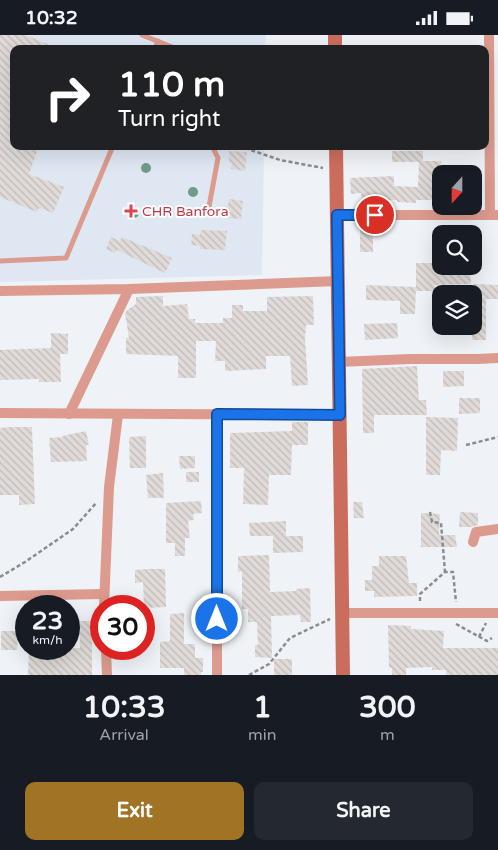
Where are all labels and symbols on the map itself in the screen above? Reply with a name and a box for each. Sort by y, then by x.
north arrow [432,165,482,215]
pin [354,194,396,236]
place label: CHR Banfora [142,203,229,220]
marker: CHR Banfora [124,204,138,218]
position arrow [190,592,242,644]
speed limit sign: 30 [90,595,155,660]

